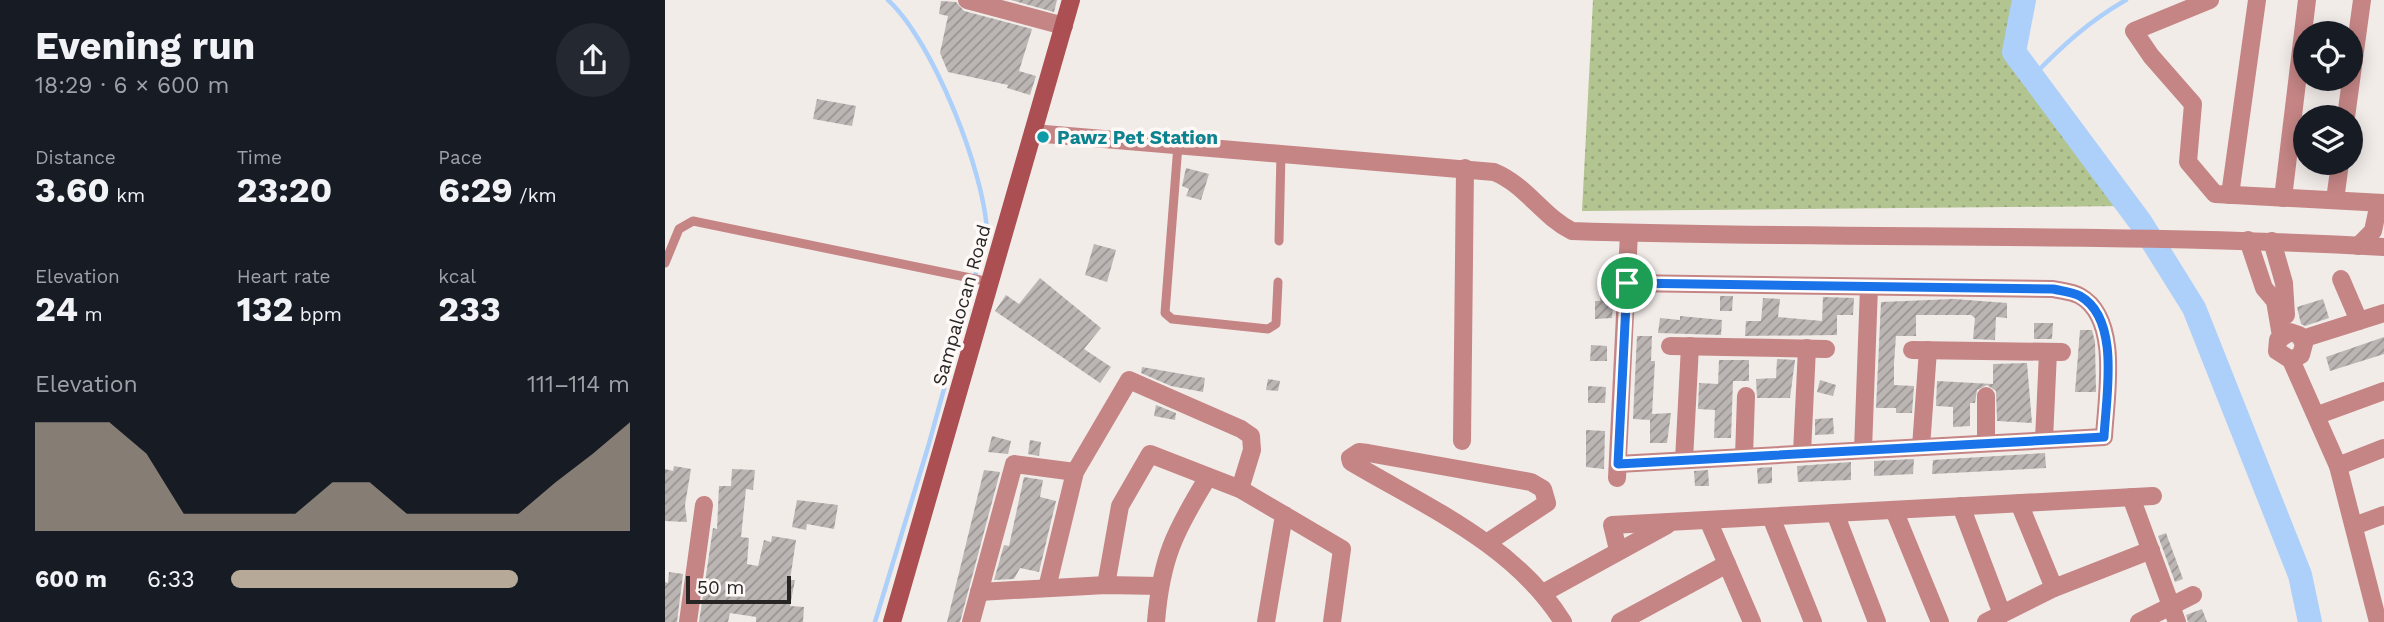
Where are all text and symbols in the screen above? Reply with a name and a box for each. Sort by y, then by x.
map controls [2293,21,2363,175]
button: locate [2293,21,2363,91]
button: share [556,23,630,97]
text: Evening run [35,24,255,68]
text: 18:29 · 6 × 600 m [35,72,229,99]
button: layers [2293,105,2363,175]
place label: Pawz Pet Station [1057,126,1218,149]
marker: Pawz Pet Station [1035,129,1051,145]
text: Distance [35,146,116,169]
text: Time [237,146,282,169]
text: Pace [438,146,482,169]
text: 3.60 [35,169,110,211]
text: 23:20 [237,169,332,211]
text: 6:29 [438,169,513,211]
text: km [110,184,145,207]
text: /km [513,184,557,207]
street label: Sampalocan Road [927,222,996,388]
pin [1597,253,1657,313]
icon: arrive [1608,264,1646,302]
text: Elevation [35,265,120,288]
text: Heart rate [237,265,331,288]
text: kcal [438,265,476,288]
text: 24 [35,288,78,330]
text: 132 [237,288,293,330]
text: 233 [438,288,501,330]
text: m [78,303,103,326]
text: bpm [293,303,342,326]
text: Elevation [35,371,138,398]
text: 111–114 m [527,371,630,398]
text: 600 m [35,566,107,593]
text: 6:33 [147,566,195,593]
scale bar [686,573,791,605]
text: 50 m [697,576,744,599]

